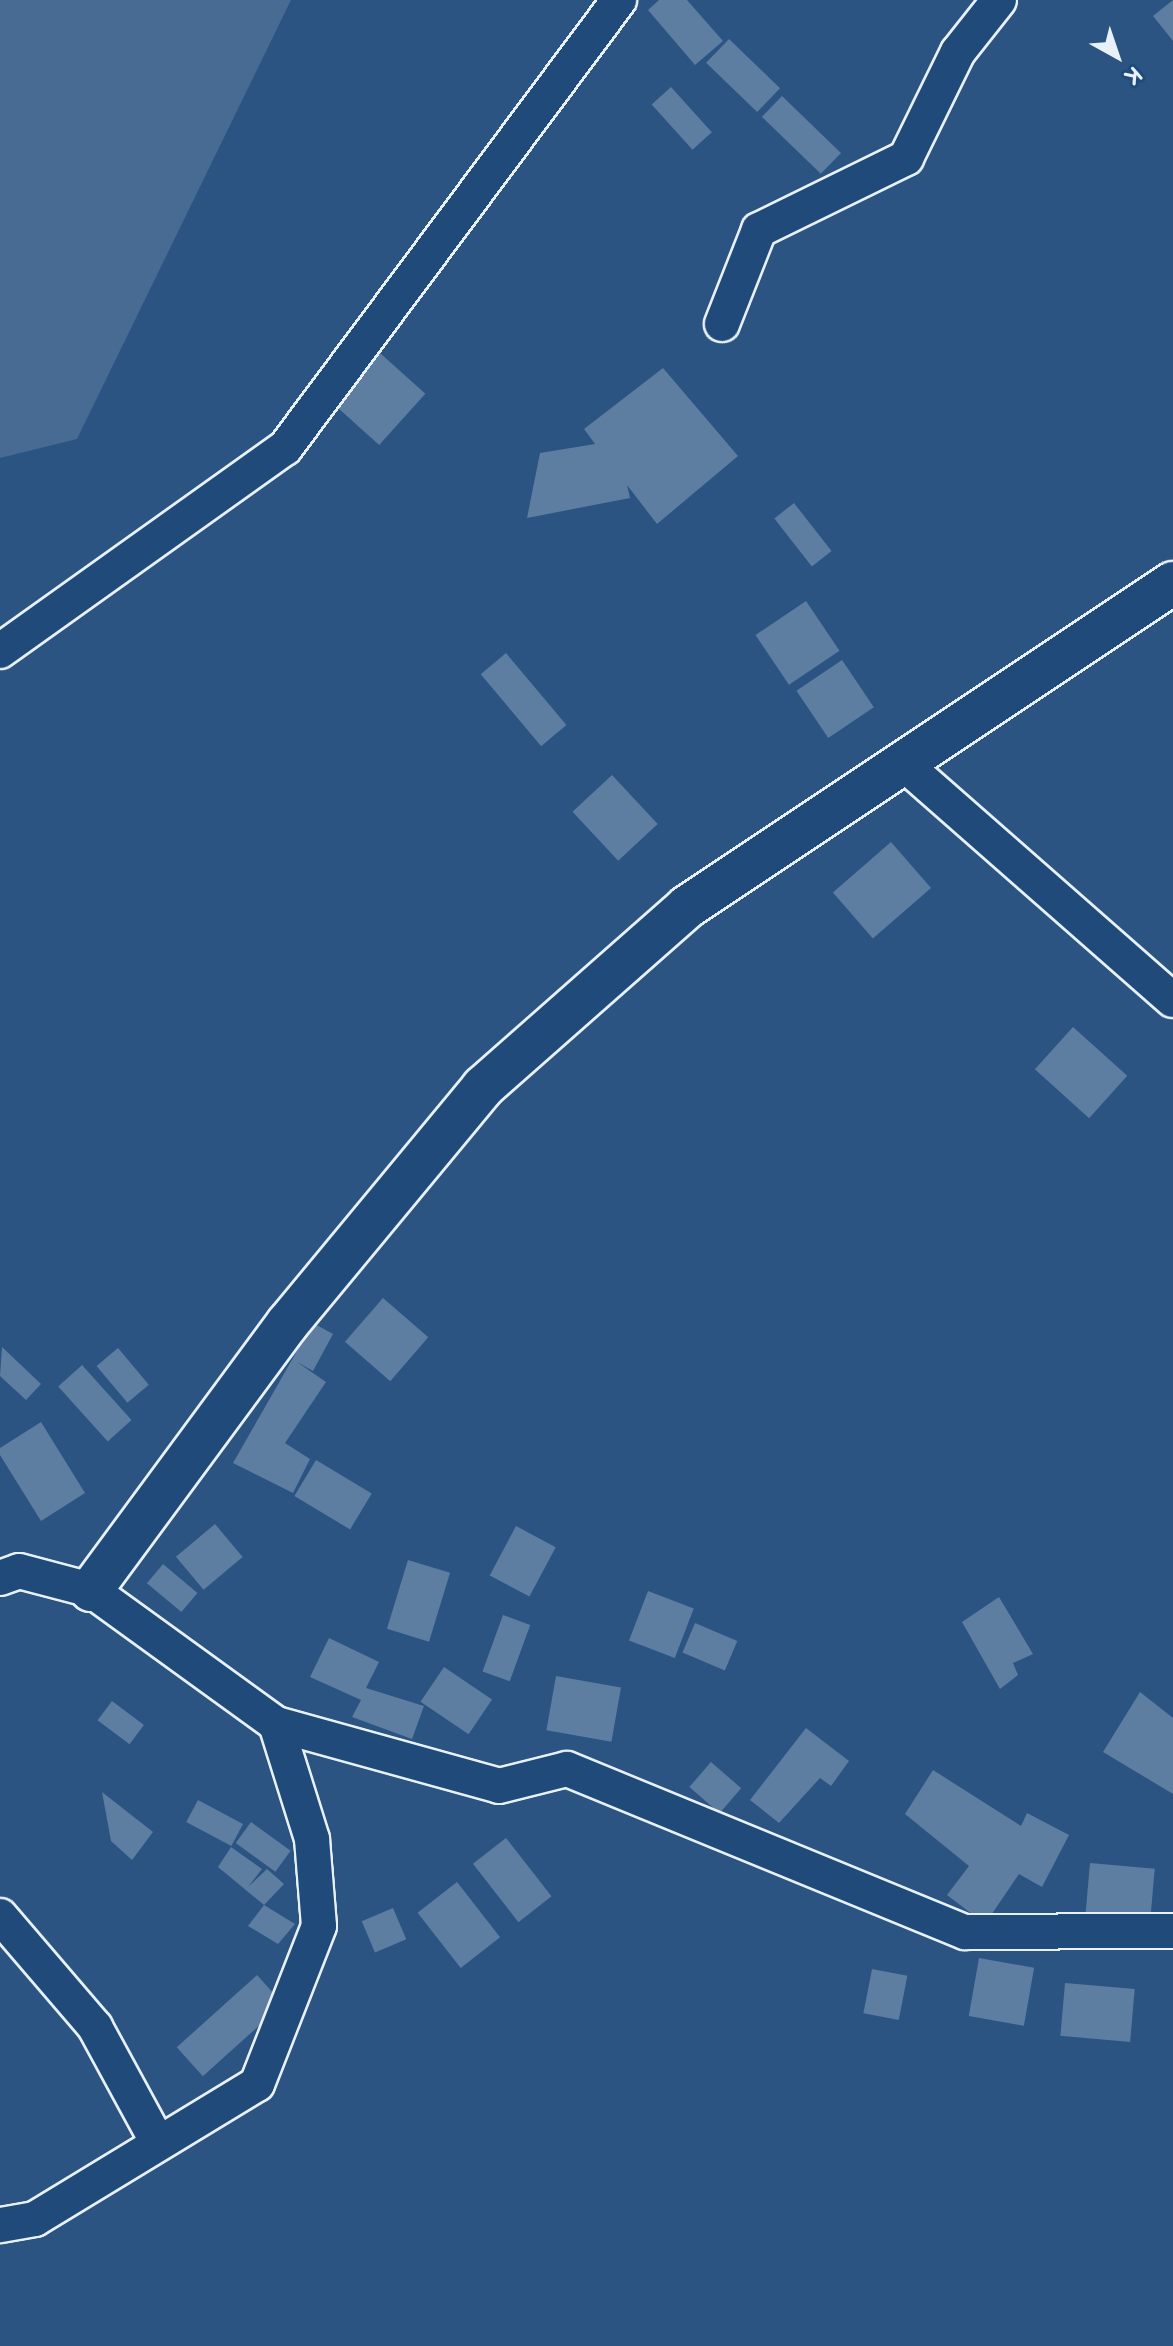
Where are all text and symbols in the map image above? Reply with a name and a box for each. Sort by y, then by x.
north arrow [1077,16,1157,96]
text: K [1118,60,1147,90]

